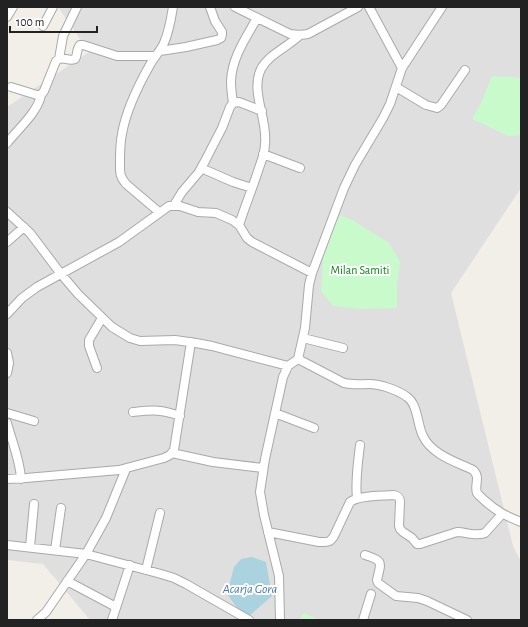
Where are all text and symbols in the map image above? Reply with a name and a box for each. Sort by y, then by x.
scale bar [10,8,97,34]
text: 100 m [16,16,44,28]
park label: Milan Samiti [330,264,390,276]
water label: Acarja Gora [222,583,277,596]

